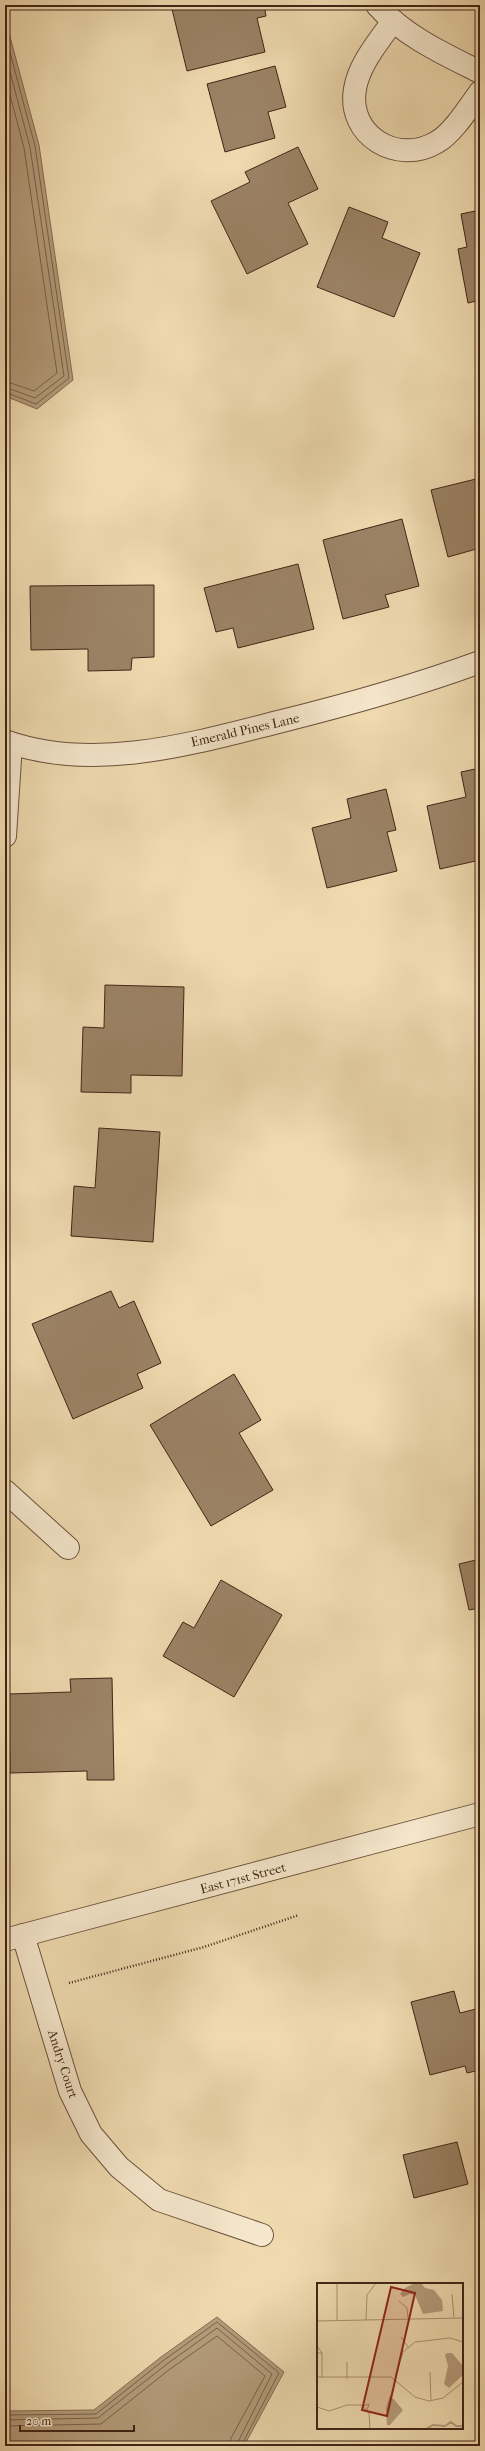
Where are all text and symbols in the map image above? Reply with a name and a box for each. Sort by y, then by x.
street label: Emerald Pines Lane [189,710,301,750]
street label: East 171st Street [198,1859,288,1897]
street label: Andry Court [45,2027,81,2100]
inset map [317,2283,463,2429]
scale bar [20,2407,134,2433]
text: 20 m [26,2414,51,2428]

